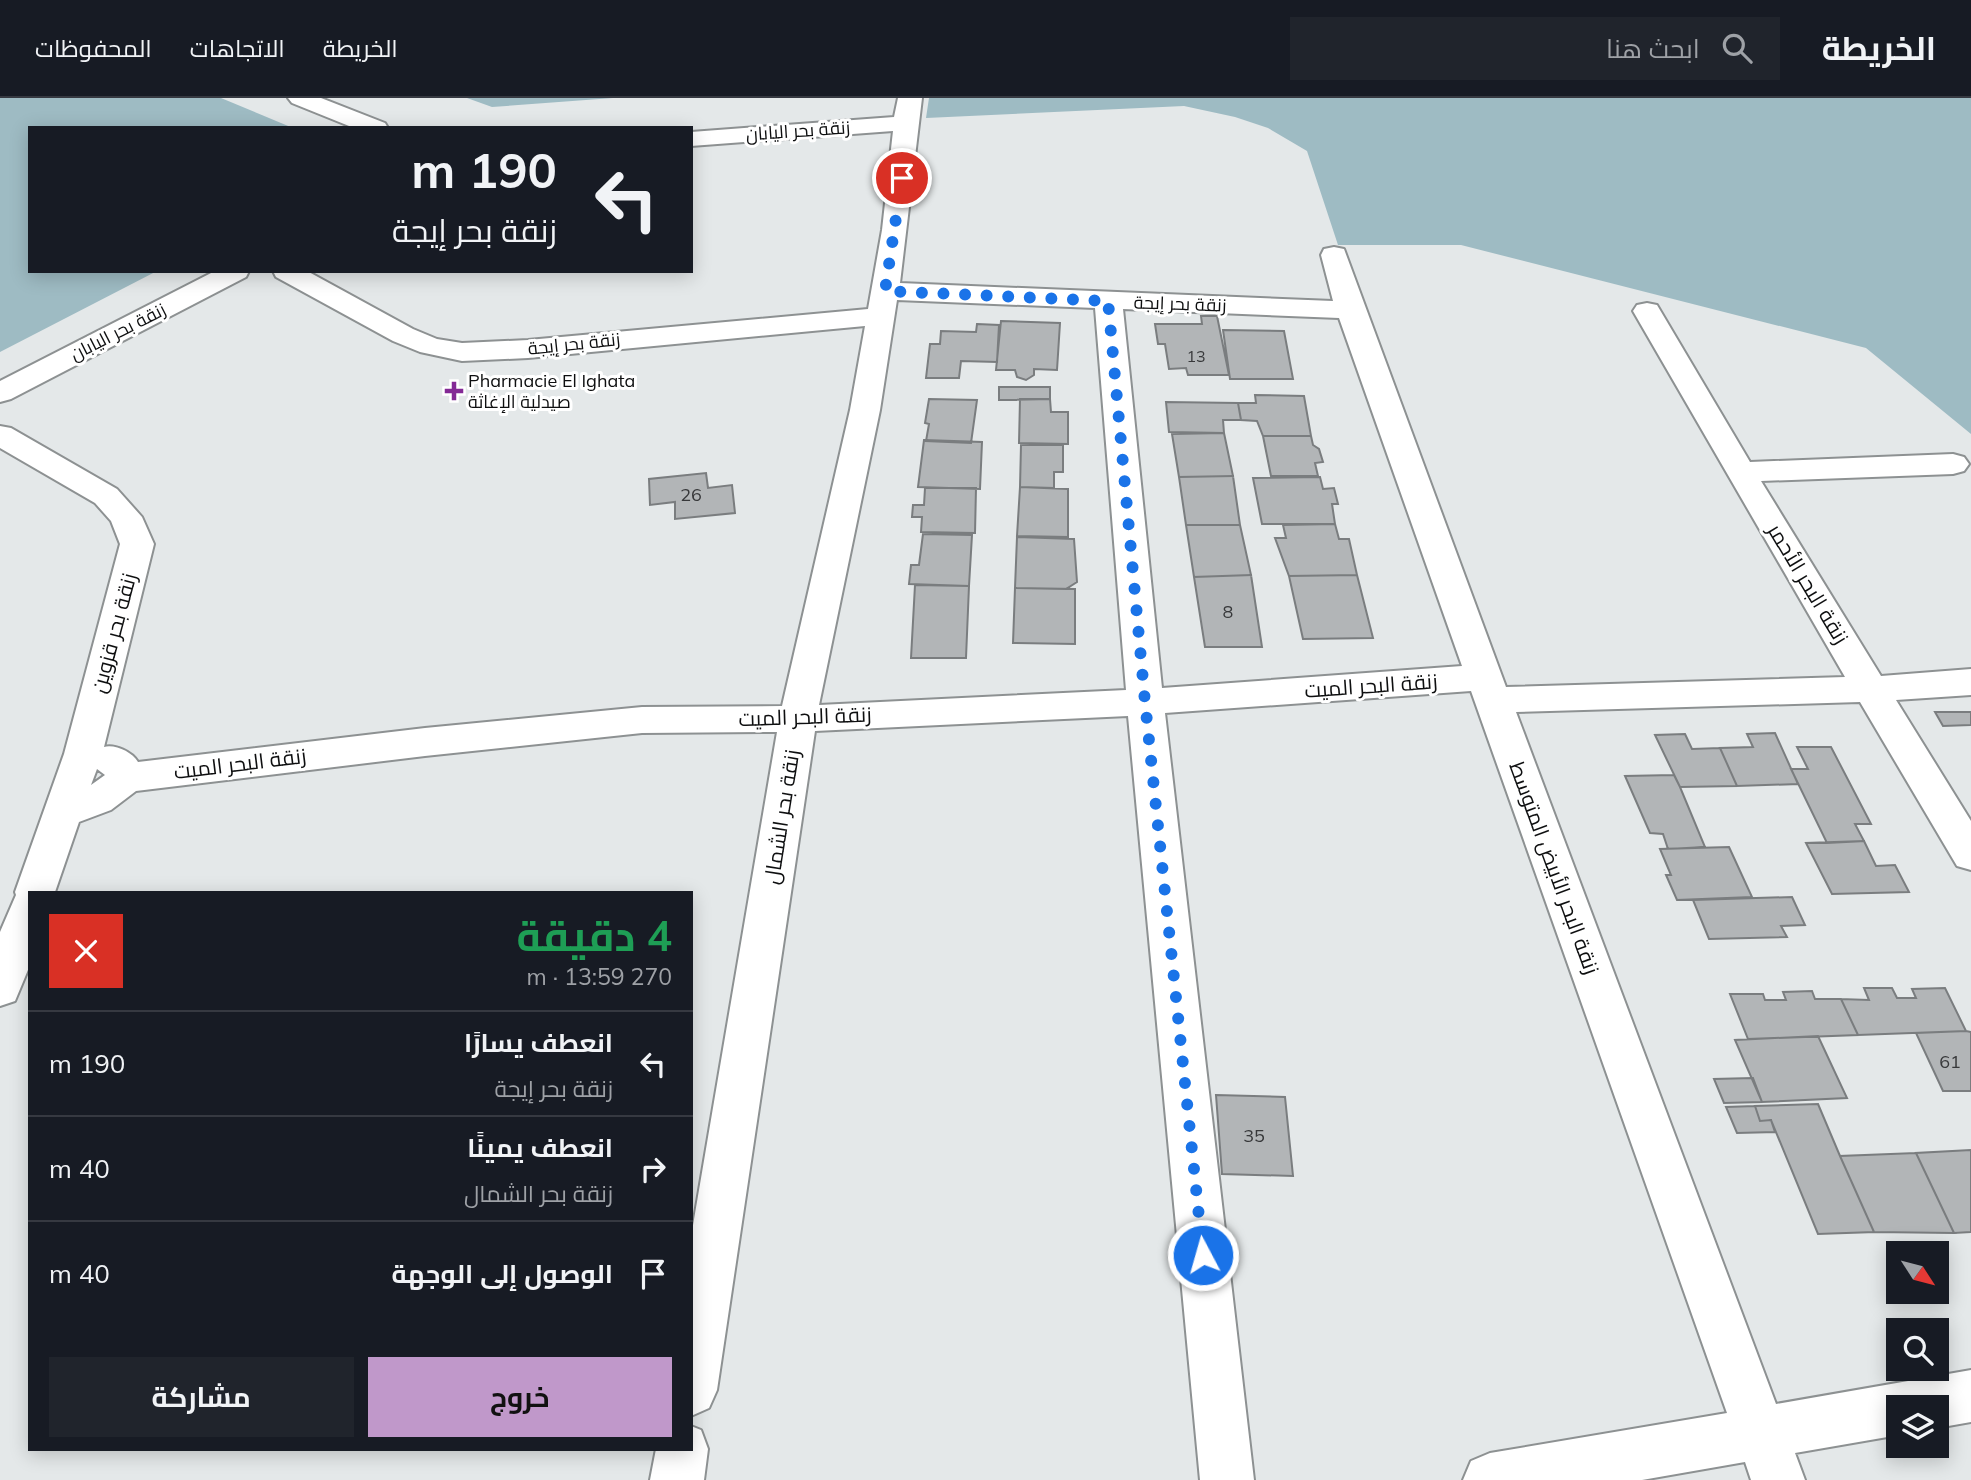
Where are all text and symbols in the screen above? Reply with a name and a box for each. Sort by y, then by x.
search box [1290,17,1780,80]
text: الخريطة [1822,27,1936,68]
icon: search [1718,29,1756,67]
text: ابحث هنا [1606,32,1700,65]
text: المحفوظات [35,33,152,63]
text: الاتجاهات [190,33,285,63]
text: الخريطة [323,33,398,63]
street label: زنقة بحر اليابان [745,115,851,146]
text: 190 m [411,139,557,200]
pin [872,148,932,208]
icon: left [581,154,672,245]
icon: arrive [883,159,921,197]
text: زنقة بحر إيجة [392,210,557,250]
street label: زنقة بحر إيجة [1133,290,1227,317]
street label: زنقة بحر اليابان [66,298,170,366]
street label: زنقة بحر إيجة [527,327,621,360]
house number: 13 [1186,346,1206,366]
place label: Pharmacie El Ighata صيدلية الإغاثة [468,369,635,413]
marker: Pharmacie El Ighata صيدلية الإغاثة [446,383,462,399]
house number: 26 [680,483,702,506]
street label: زنقة البحر الأحمر [1762,518,1855,648]
street label: زنقة بحر قزوين [85,570,142,696]
house number: 8 [1223,600,1233,623]
street label: زنقة البحر الميت [1304,667,1438,703]
street label: زنقة البحر الميت [738,701,872,731]
street label: زنقة البحر الميت [172,742,308,784]
street label: زنقة بحر الشمال [758,748,805,886]
street label: زنقة البحر الأبيض المتوسط [1503,758,1606,978]
text: 4 دقيقة [517,909,672,962]
button: close [49,914,123,988]
text: 270 m · 13:59 [527,962,672,991]
text: انعطف يسارًا [464,1026,613,1059]
icon: left [634,1045,672,1083]
text: 190 m [49,1047,125,1080]
house number: 61 [1939,1050,1961,1073]
text: زنقة بحر إيجة [494,1074,613,1103]
house number: 35 [1243,1124,1265,1147]
text: انعطف يمينًا [467,1131,613,1164]
icon: right [634,1150,672,1188]
text: 40 m [49,1152,110,1185]
text: زنقة بحر الشمال [464,1179,613,1208]
position arrow [1166,1218,1240,1292]
north arrow [1886,1241,1950,1304]
map controls [1886,1241,1949,1458]
icon: arrive [634,1255,672,1293]
text: 40 m [49,1257,110,1290]
text: الوصول إلى الوجهة [392,1257,613,1290]
button: search [1886,1318,1949,1381]
button: مشاركة [49,1357,354,1437]
button: خروج [368,1357,672,1437]
button: layers [1886,1395,1949,1458]

